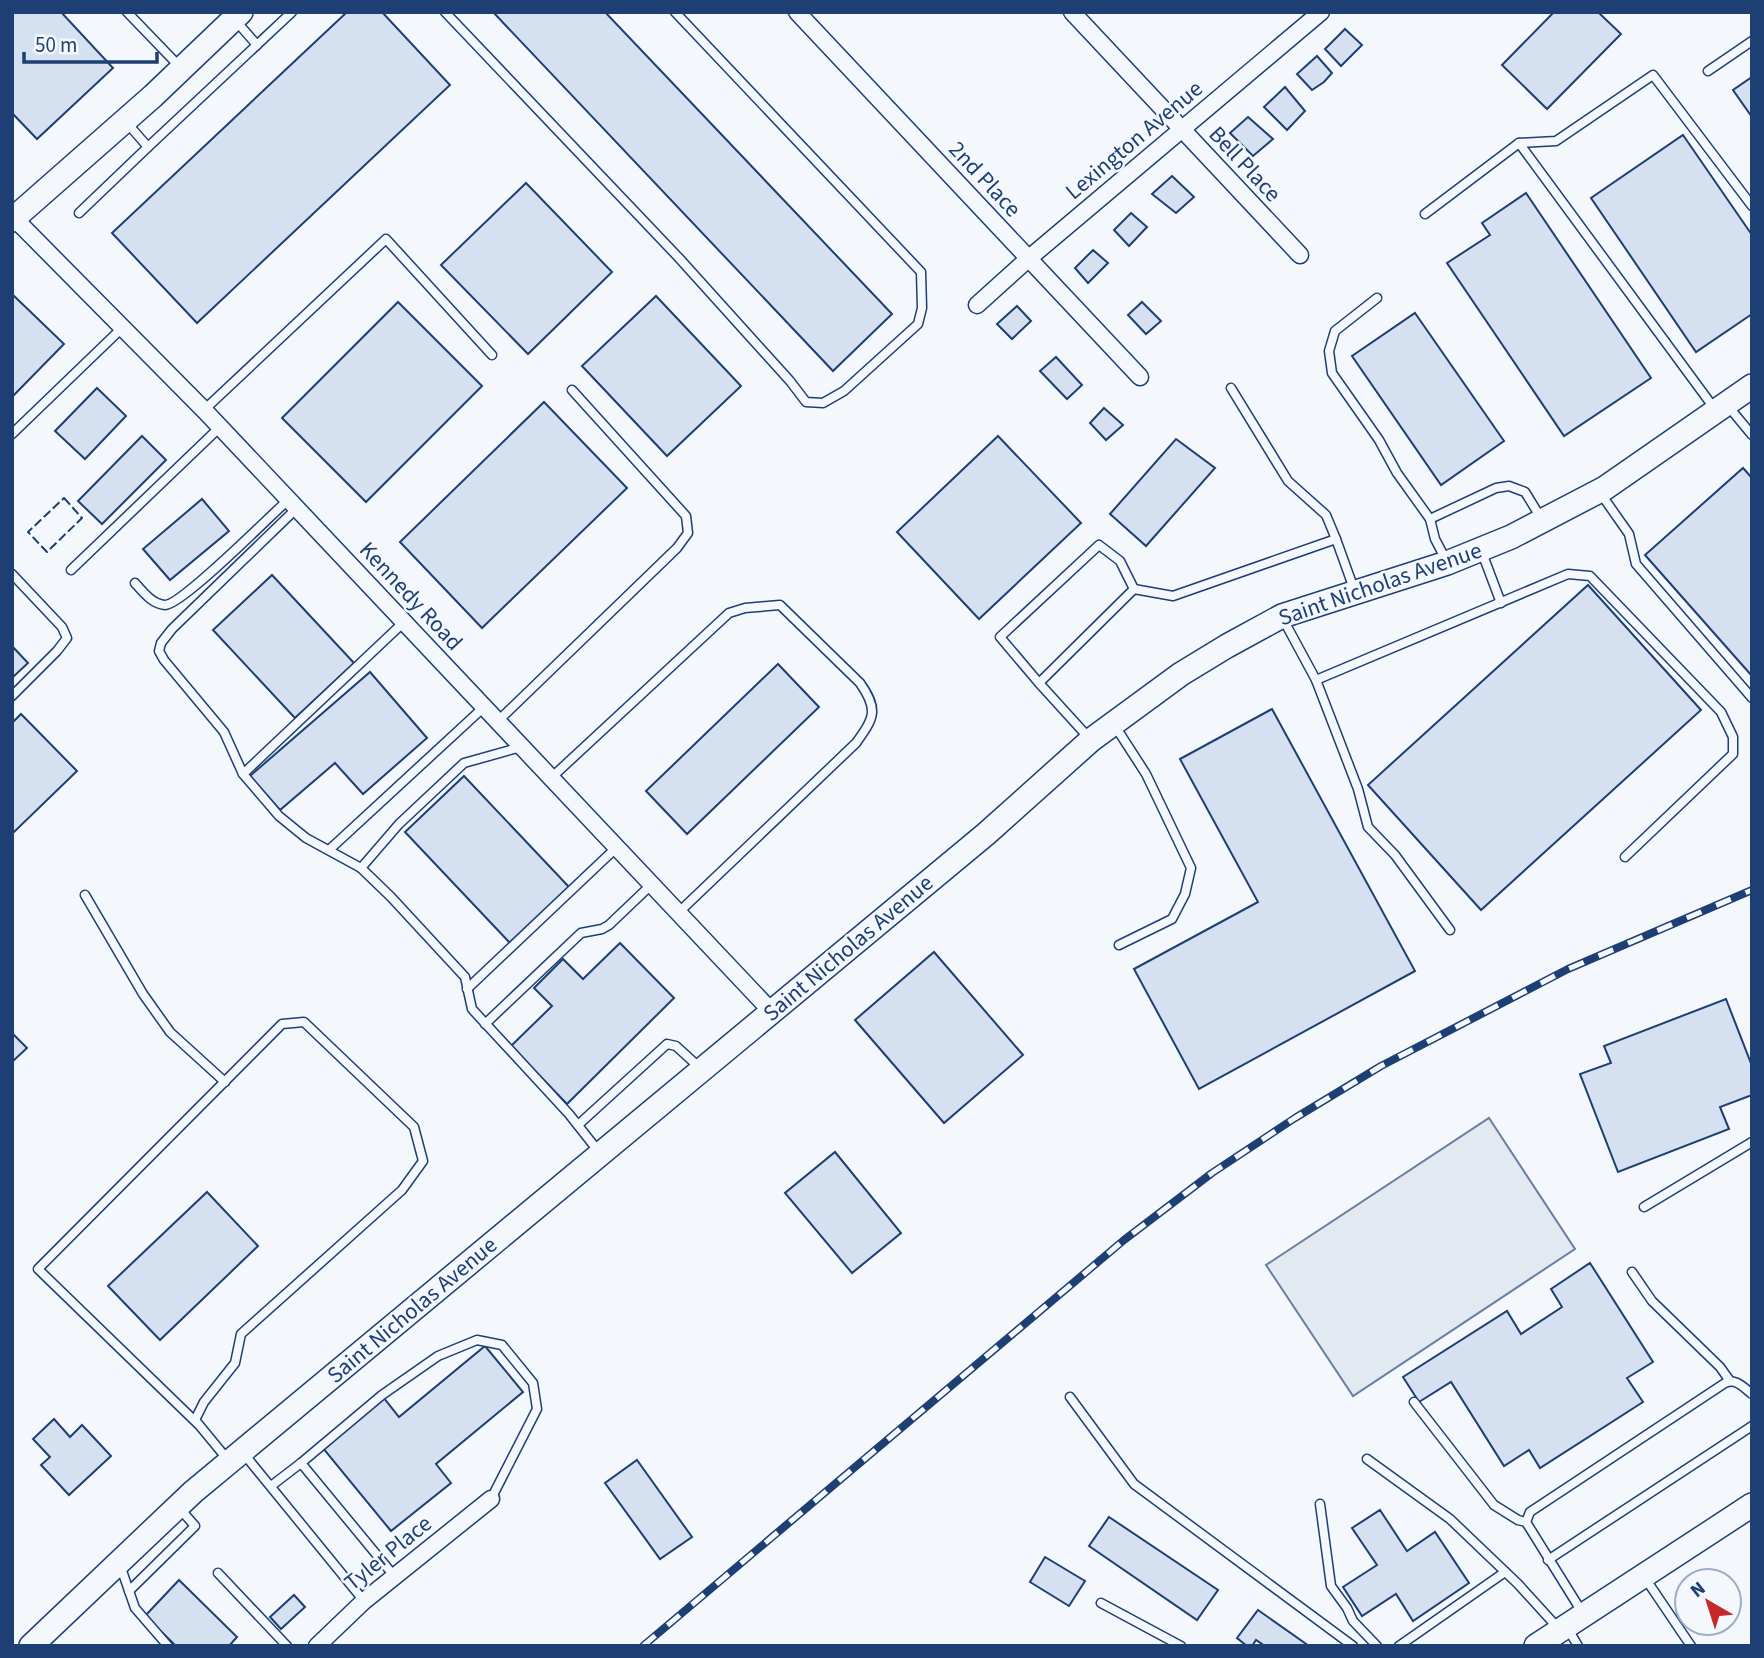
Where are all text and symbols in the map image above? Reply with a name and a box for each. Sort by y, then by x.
scale bar [24,21,158,65]
text: 50 m [35,30,77,60]
street label: Lexington Avenue [1058,73,1210,207]
street label: Bell Place [1201,119,1289,209]
street label: 2nd Place [941,134,1029,224]
street label: Kennedy Road [352,534,470,658]
street label: Saint Nicholas Avenue [1274,534,1486,634]
street label: Saint Nicholas Avenue [756,867,940,1029]
street label: Saint Nicholas Avenue [320,1229,504,1391]
street label: Tyler Place [337,1507,439,1599]
north arrow [1673,1567,1743,1637]
text: N [1685,1575,1712,1604]

